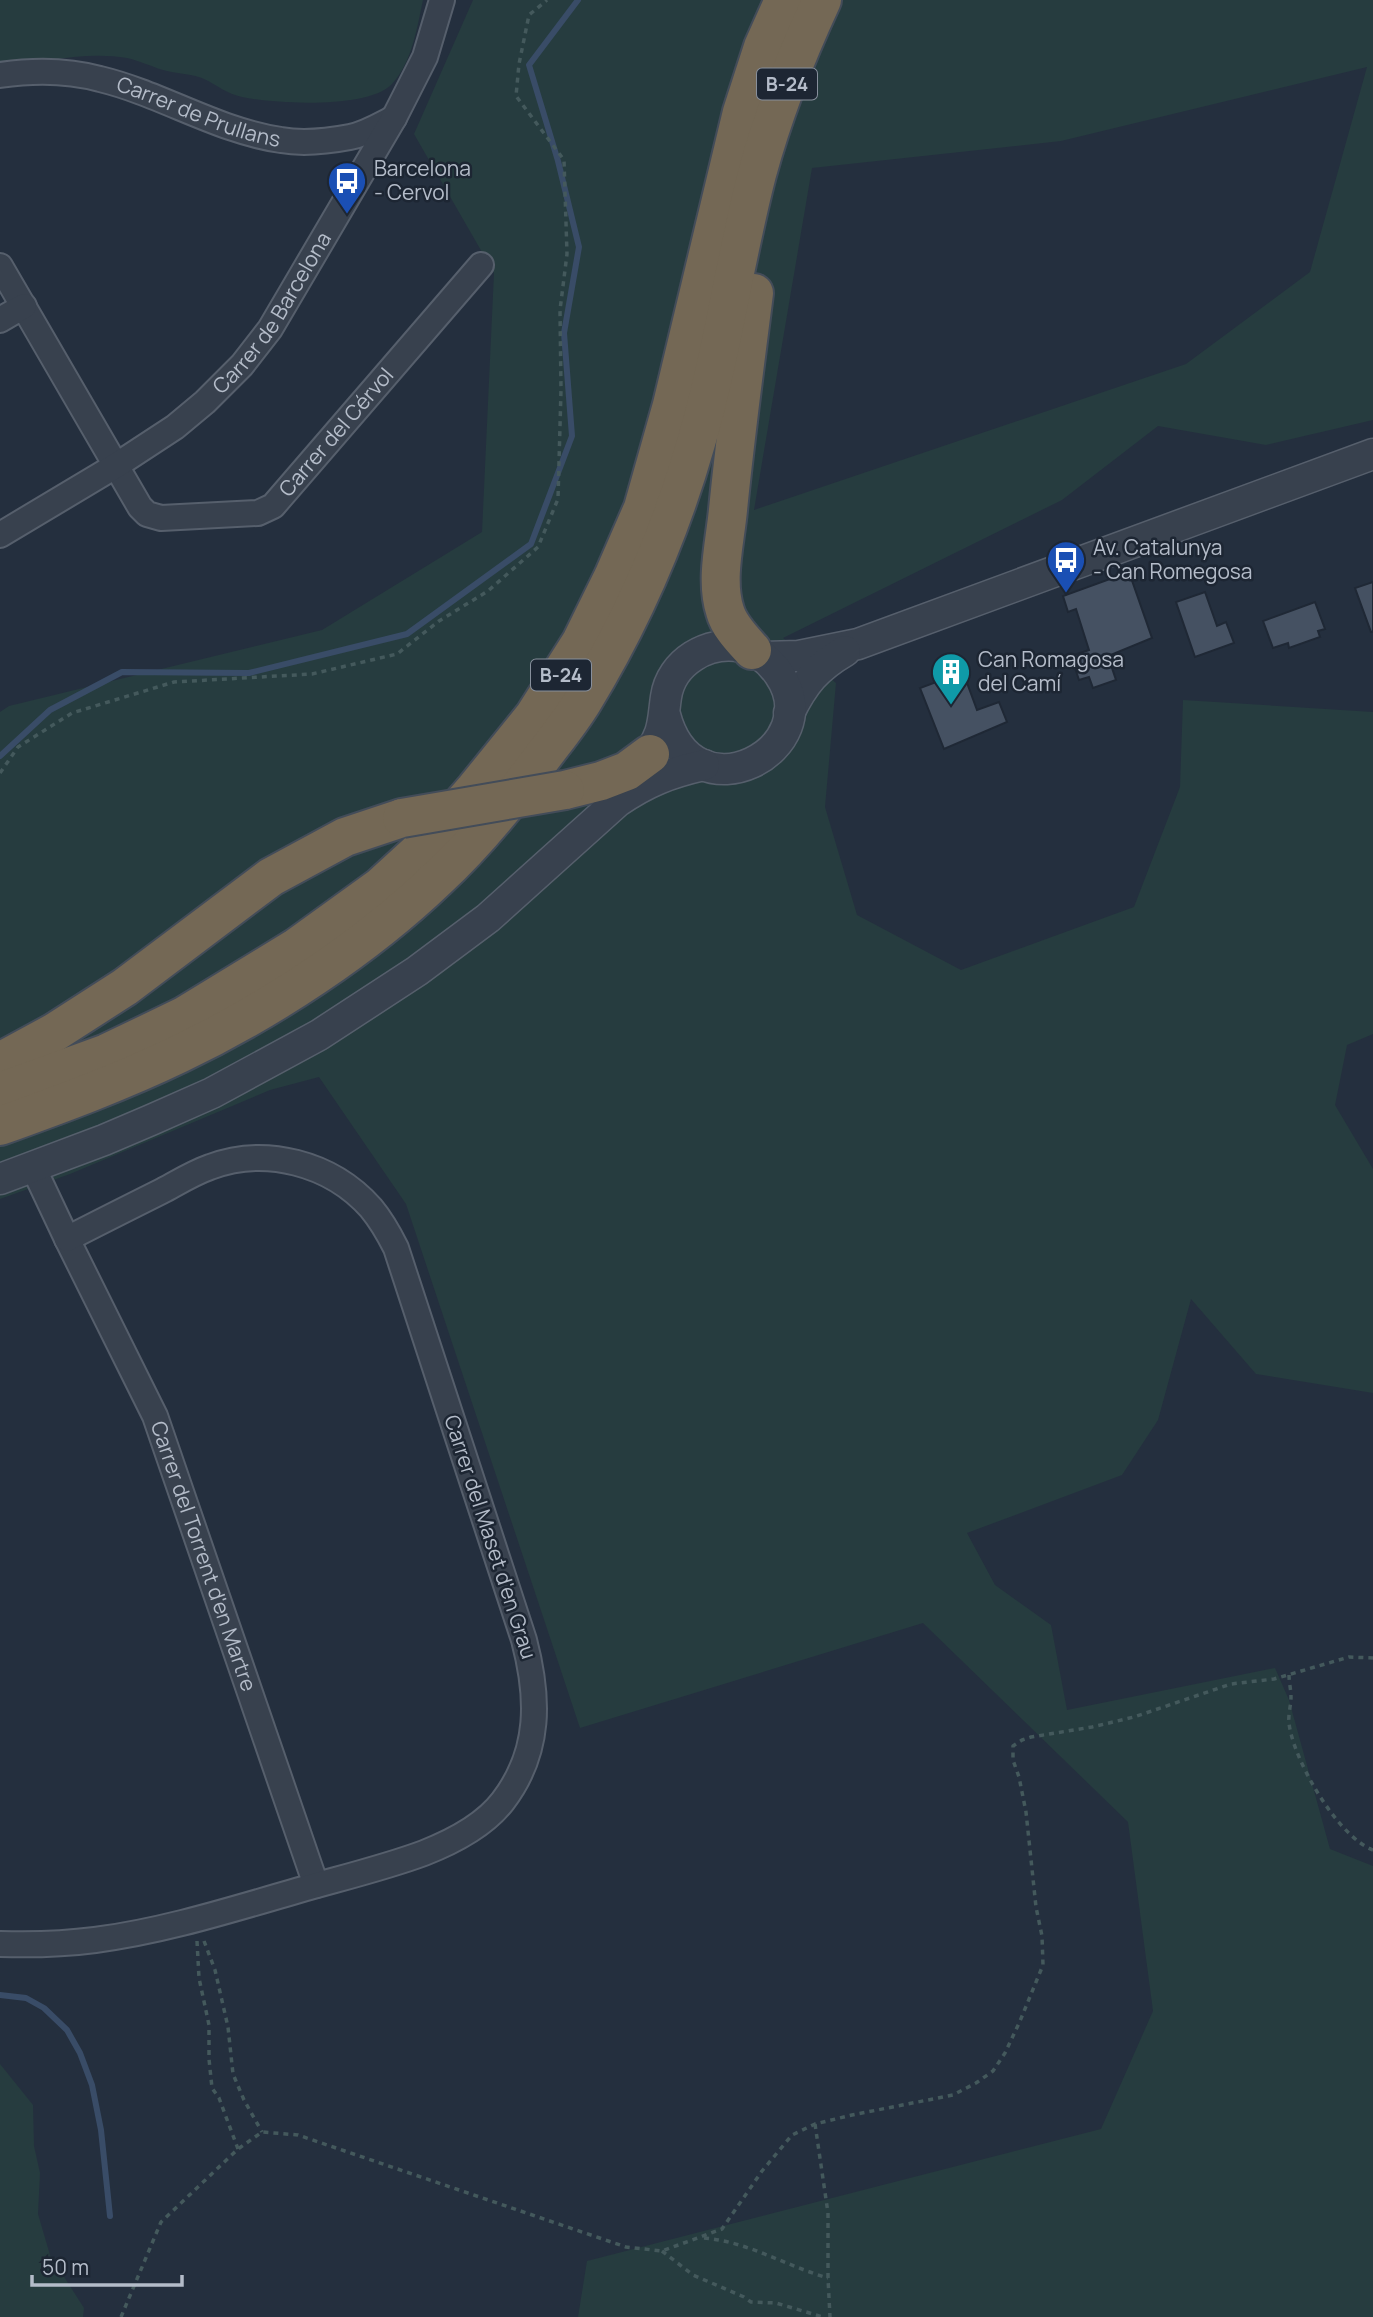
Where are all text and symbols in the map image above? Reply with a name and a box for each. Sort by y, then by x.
road number: B-24 [757,68,817,100]
street label: Carrer de Prullans [113,69,283,153]
place label: Barcelona - Cervol [374,154,471,206]
bus stop icon: Barcelona - Cervol [326,160,368,215]
street label: Carrer de Barcelona [206,226,337,400]
street label: Carrer del Cérvol [272,361,399,502]
place label: Av. Catalunya - Can Romegosa [1093,533,1253,585]
bus stop icon: Av. Catalunya - Can Romegosa [1045,539,1087,594]
place label: Can Romagosa del Camí [978,645,1124,697]
building icon: Can Romagosa del Camí [930,651,972,706]
road number: B-24 [531,660,591,690]
street label: Carrer del Maset d'en Grau [438,1411,544,1662]
street label: Carrer del Torrent d'en Martre [145,1417,263,1695]
scale bar [32,2244,182,2288]
text: 50 m [42,2253,89,2281]

